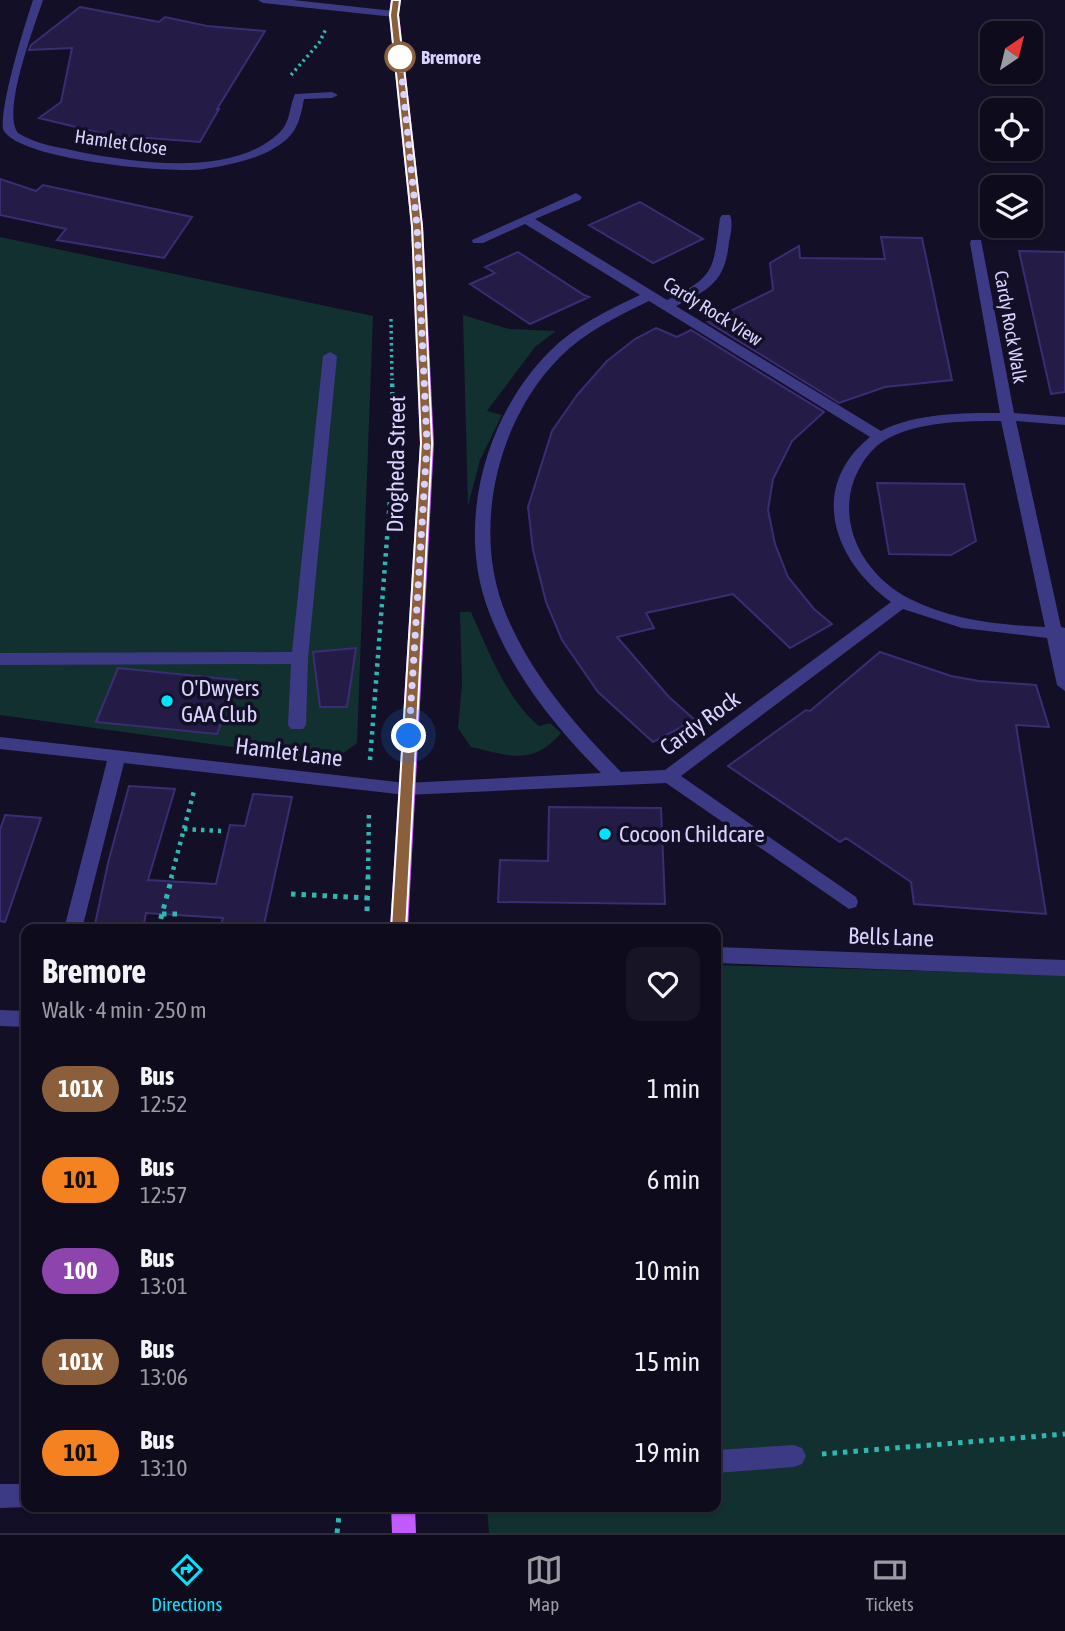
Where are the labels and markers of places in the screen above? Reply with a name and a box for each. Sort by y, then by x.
marker: Bremore [385,42,415,72]
place label: Bremore [421,46,481,68]
place label: O'Dwyers GAA Club [181,675,259,727]
marker: O'Dwyers GAA Club [159,693,175,709]
place label: Cocoon Childcare [619,821,765,847]
marker: Cocoon Childcare [597,826,613,842]

